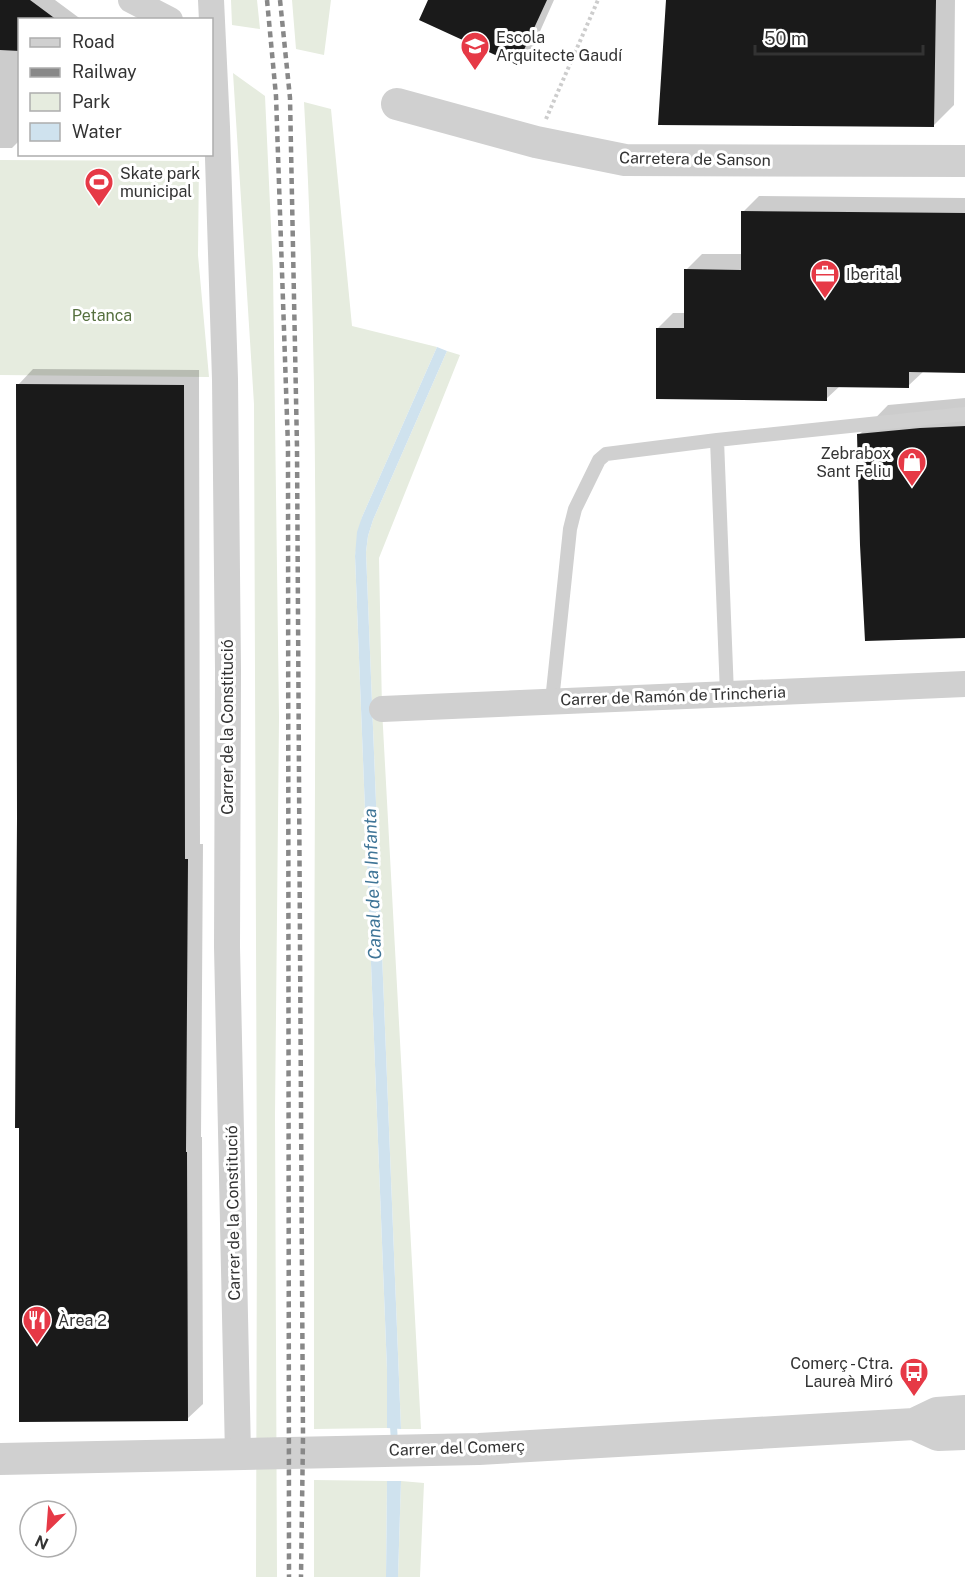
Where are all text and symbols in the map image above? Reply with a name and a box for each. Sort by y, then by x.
legend [18,18,213,156]
scale bar [755,18,923,56]
place label: Escola Arquitecte Gaudí [496,28,623,65]
text: 50 m [764,28,807,49]
school or university icon: Escola Arquitecte Gaudí [459,30,491,72]
text: Road [72,31,115,52]
text: Railway [72,61,137,82]
text: Park [72,91,110,112]
text: Water [72,121,122,142]
street label: Carretera de Sanson [619,148,771,170]
place label: Skate park municipal [120,164,200,201]
sports icon: Skate park municipal [83,166,115,208]
office icon: Iberital [809,258,841,300]
place label: Iberital [846,265,899,284]
park label: Petanca [72,306,132,325]
place label: Zebrabox Sant Feliu [816,444,891,481]
shop icon: Zebrabox Sant Feliu [896,446,928,488]
street label: Carrer de la Constitució [218,639,237,815]
street label: Carrer de Ramón de Trincheria [560,683,786,709]
water label: Canal de la Infanta [359,808,385,960]
street label: Carrer de la Constitució [222,1125,244,1301]
restaurant icon: Àrea 2 [21,1304,53,1346]
place label: Àrea 2 [58,1310,107,1330]
place label: Comerç - Ctra. Laureà Miró [790,1354,893,1391]
bus stop icon: Comerç - Ctra. Laureà Miró [898,1356,930,1398]
street label: Carrer del Comerç [389,1436,525,1460]
north arrow [18,1499,78,1559]
text: N [32,1531,52,1553]

